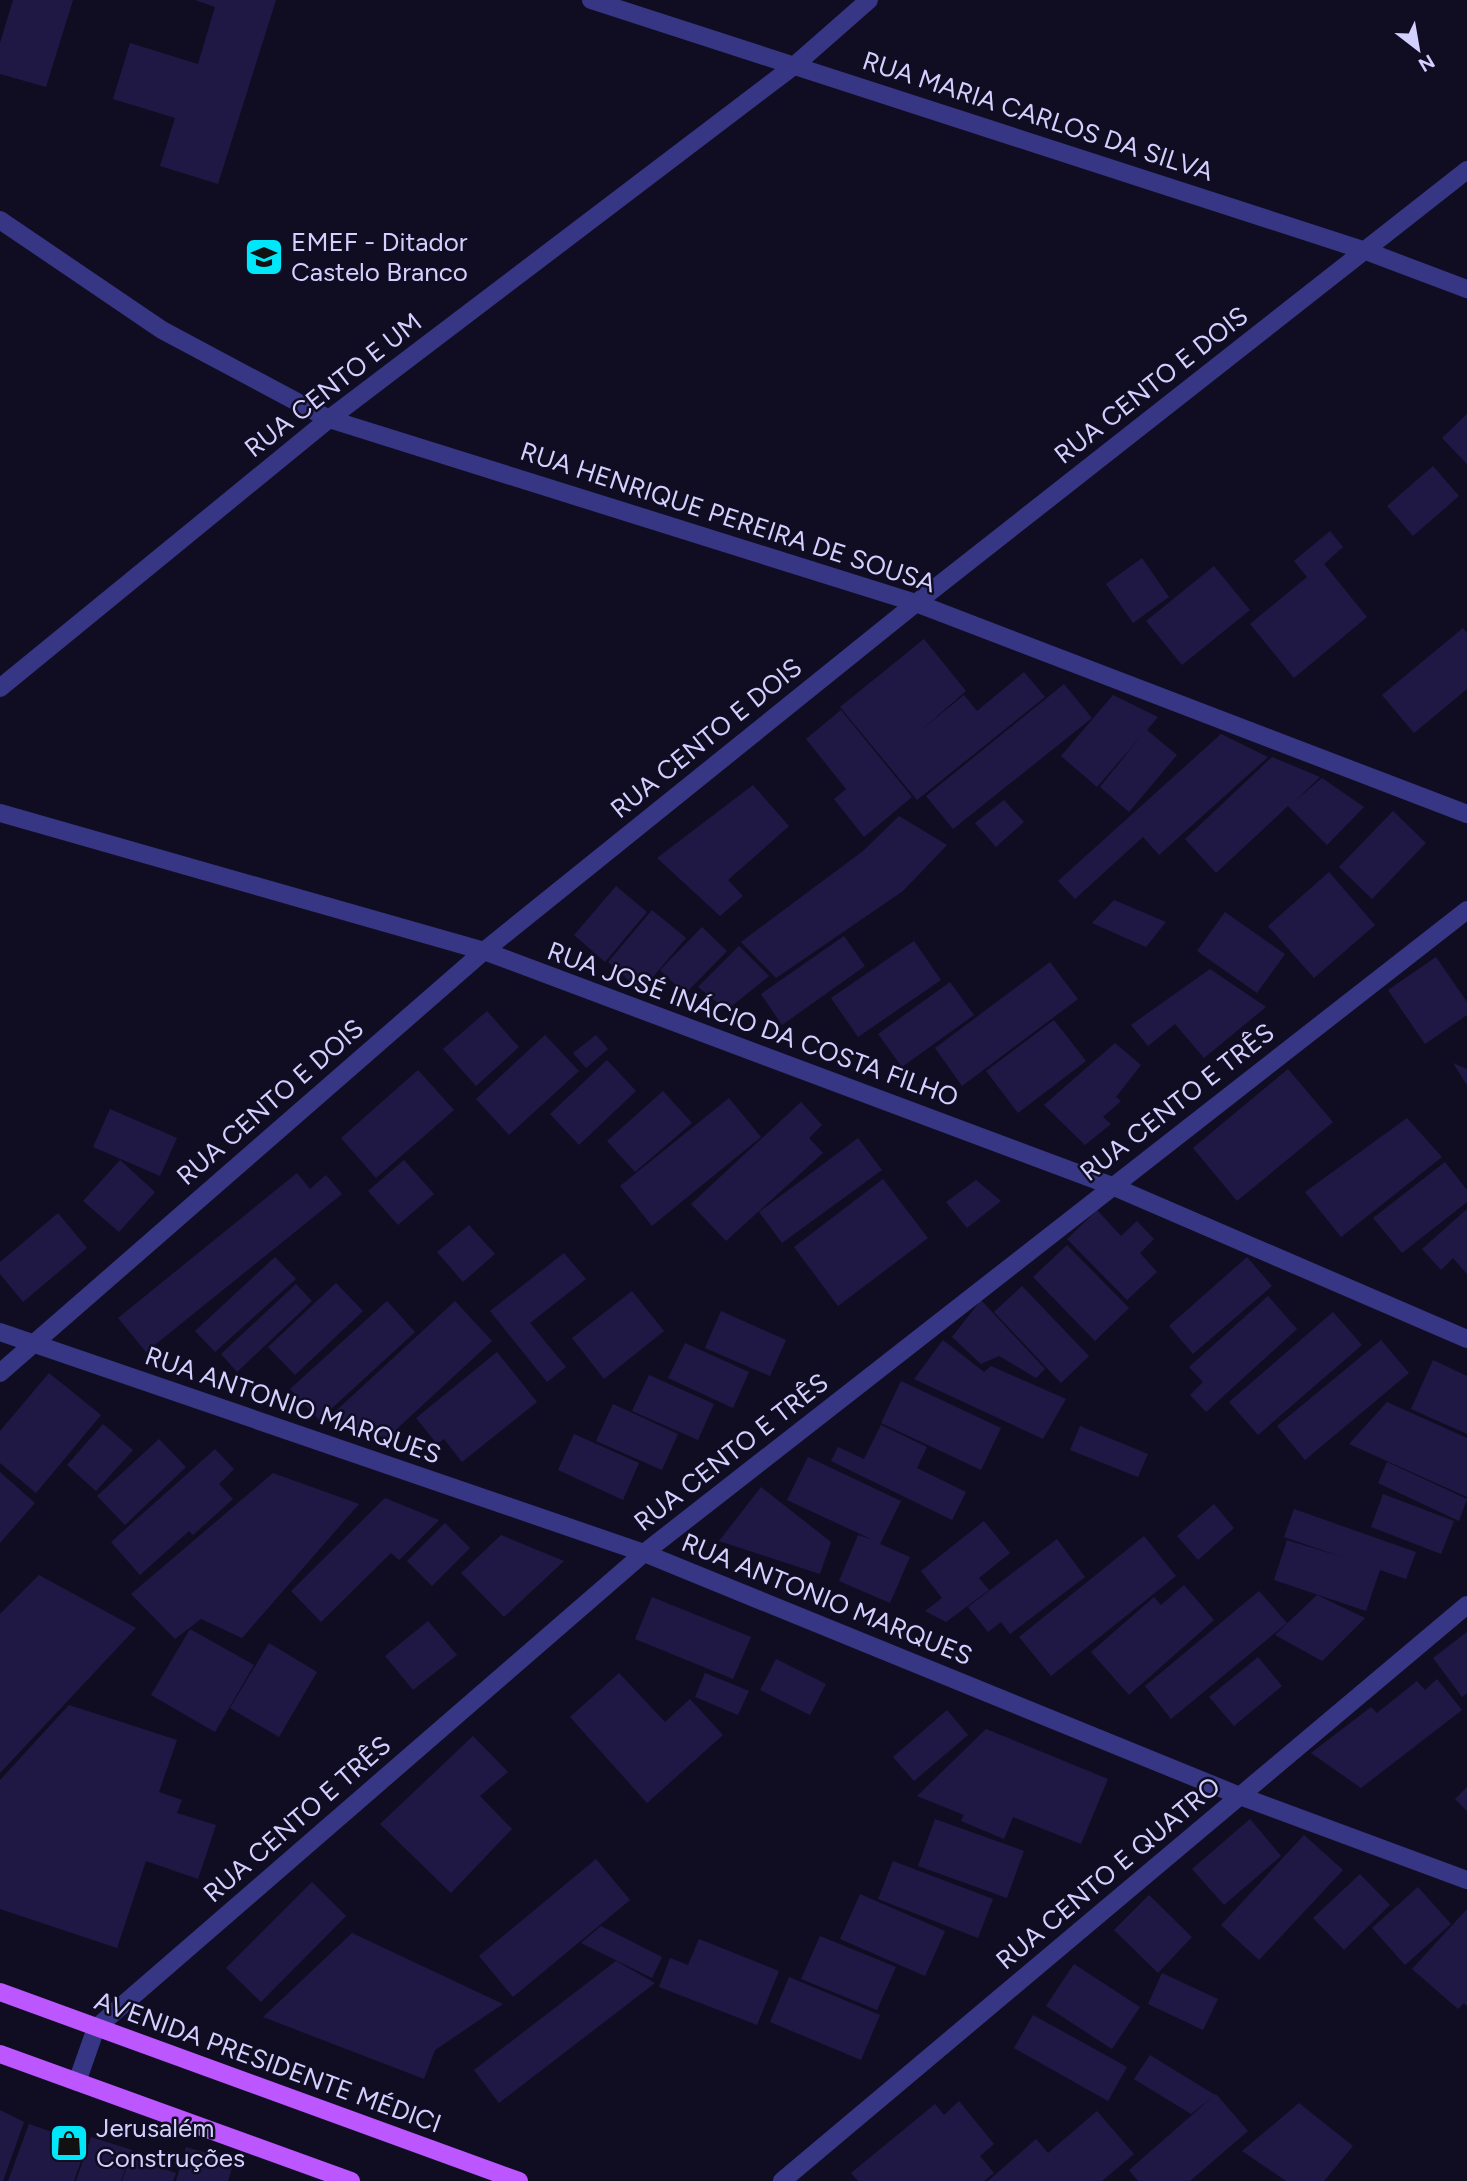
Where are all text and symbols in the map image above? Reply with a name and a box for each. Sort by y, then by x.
north arrow [1383,14,1453,84]
street label: RUA MARIA CARLOS DA SILVA [859,44,1218,188]
text: N [1414,50,1439,77]
place label: EMEF - Ditador Castelo Branco [291,226,468,288]
school or university icon: EMEF - Ditador Castelo Branco [243,236,285,278]
street label: RUA CENTO E DOIS [1048,299,1254,471]
street label: RUA CENTO E UM [238,306,428,464]
street label: RUA HENRIQUE PEREIRA DE SOUSA [516,435,940,600]
street label: RUA CENTO E DOIS [604,651,808,825]
street label: RUA JOSÉ INÁCIO DA COSTA FILHO [543,935,963,1113]
street label: RUA CENTO E DOIS [170,1012,370,1192]
street label: RUA CENTO E TRÊS [1073,1016,1281,1188]
street label: RUA ANTONIO MARQUES [141,1339,445,1471]
street label: RUA CENTO E TRÊS [627,1366,835,1538]
street label: RUA ANTONIO MARQUES [677,1526,977,1672]
street label: RUA CENTO E TRÊS [197,1729,397,1909]
street label: RUA CENTO E QUATRO [990,1770,1226,1976]
street label: AVENIDA PRESIDENTE MÉDICI [90,1984,446,2140]
place label: Jerusalém Construções [96,2112,245,2174]
shop icon: Jerusalém Construções [48,2122,90,2164]

